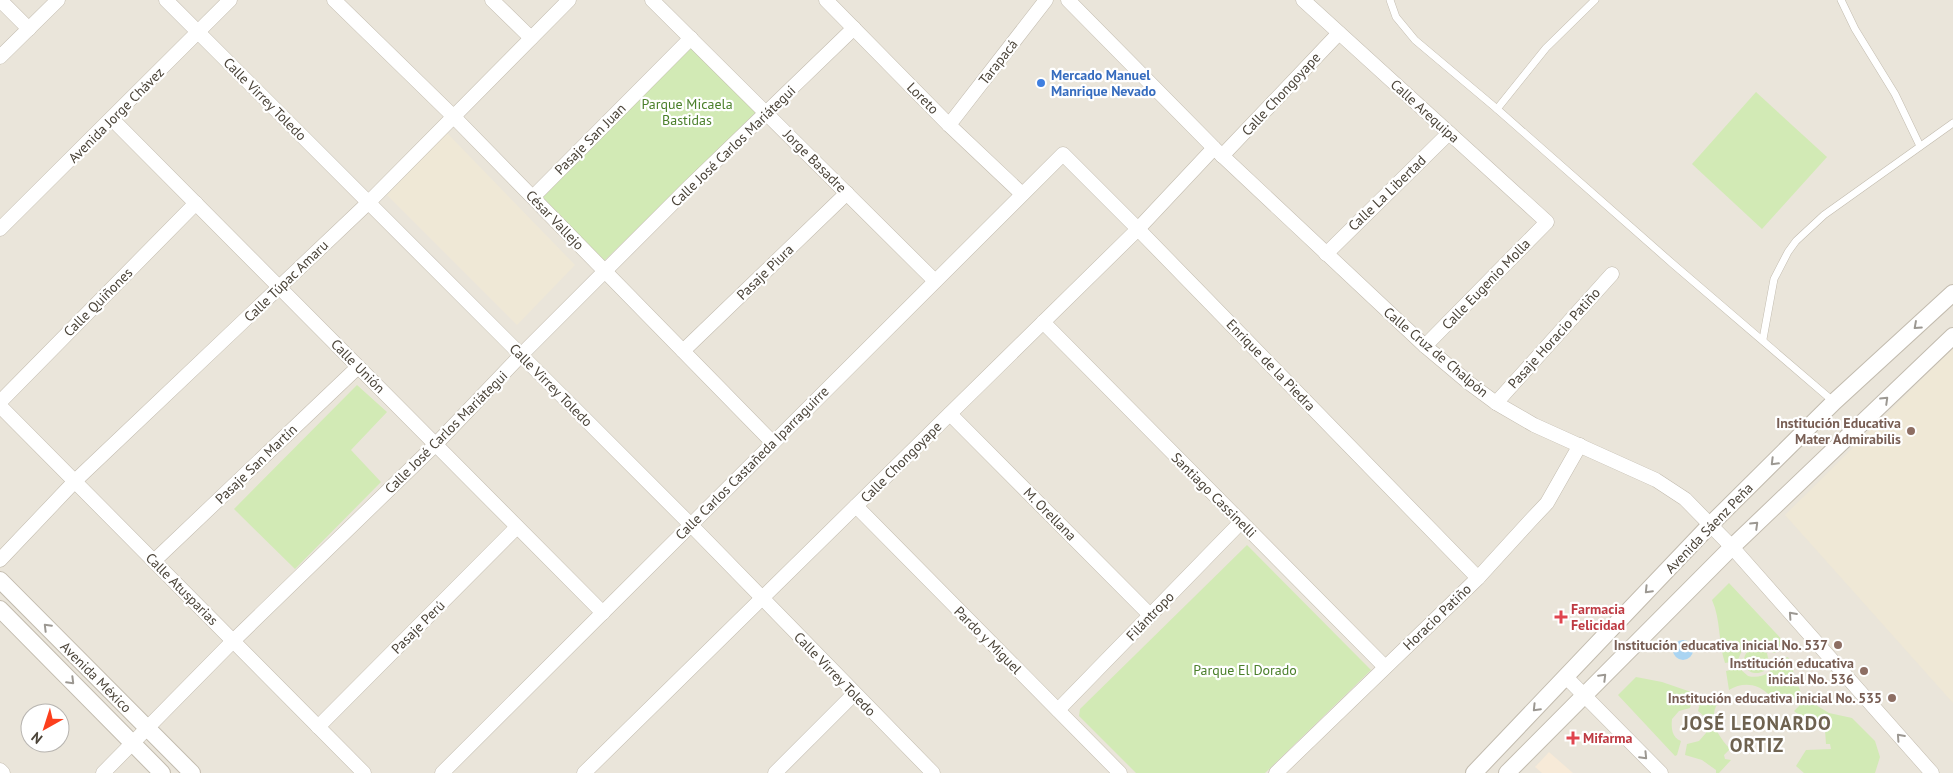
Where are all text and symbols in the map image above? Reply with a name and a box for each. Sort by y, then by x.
street label: Tarapacá [975,36,1021,88]
street label: Calle Chongoyape [1238,49,1324,139]
street label: Calle Virrey Toledo [220,54,310,144]
street label: Avenida Jorge Chávez [64,63,168,167]
place label: Mercado Manuel Manrique Nevado [1051,66,1156,100]
street label: Calle Arequipa [1387,75,1463,147]
marker: Mercado Manuel Manrique Nevado [1035,77,1047,89]
street label: Loreto [903,78,943,118]
street label: Calle José Carlos Mariátegui [667,82,799,210]
park label: Parque Micaela Bastidas [641,95,733,129]
street label: Pasaje San Juan [551,100,629,178]
street label: Jorge Basadre [779,125,850,196]
street label: Calle La Libertad [1344,151,1430,235]
street label: César Vallejo [522,186,588,254]
street label: Calle Eugenio Molla [1438,235,1534,333]
street label: Calle Túpac Amaru [240,236,332,326]
street label: Pasaje Piura [733,240,797,304]
street label: Calle Quiñones [60,264,136,340]
street label: Pasaje Horacio Patiño [1504,284,1604,392]
street label: Calle Cruz de Chalpón [1380,303,1492,401]
street label: Enrique de la Piedra [1223,315,1319,415]
one-way arrow [1914,320,1923,329]
street label: Calle Unión [327,335,389,397]
street label: Calle Virrey Toledo [506,340,596,430]
street label: Calle José Carlos Mariátegui [381,367,511,497]
street label: Calle Carlos Castañeda Iparraguirre [671,382,833,544]
one-way arrow [1880,397,1889,406]
place label: Institución Educativa Mater Admirabilis [1776,414,1901,448]
street label: Calle Chongoyape [857,418,945,506]
street label: Pasaje San Martín [211,420,301,508]
marker: Institución Educativa Mater Admirabilis [1905,425,1917,437]
street label: Santiago Cassinelli [1168,449,1260,541]
one-way arrow [1771,456,1780,465]
street label: Avenida Sáenz Peña [1661,479,1757,577]
street label: M. Orellana [1020,484,1080,544]
one-way arrow [1750,522,1759,531]
street label: Calle Atusparias [142,549,222,629]
street label: Horacio Patiño [1399,580,1475,654]
one-way arrow [1645,585,1654,594]
street label: Filántropo [1122,588,1178,644]
street label: Pasaje Perú [387,596,449,658]
place label: Farmacia Felicidad [1571,600,1625,634]
street label: Pardo y Miguel [950,602,1026,678]
marker: Farmacia Felicidad [1555,611,1567,623]
one-way arrow [1789,612,1798,621]
one-way arrow [43,624,52,633]
street label: Calle Virrey Toledo [790,628,880,720]
place label: Institución educativa inicial No. 537 [1614,636,1828,654]
street label: Avenida México [57,638,135,716]
marker: Institución educativa inicial No. 537 [1832,639,1844,651]
place label: Institución educativa inicial No. 536 [1729,654,1854,688]
park label: Parque El Dorado [1193,661,1297,679]
marker: Institución educativa inicial No. 536 [1858,665,1870,677]
one-way arrow [1598,674,1607,683]
one-way arrow [65,675,74,684]
place label: Institución educativa inicial No. 535 [1668,689,1882,707]
marker: Institución educativa inicial No. 535 [1886,692,1898,704]
one-way arrow [1533,702,1542,711]
north arrow [20,703,70,753]
district label: JOSÉ LEONARDO ORTIZ [1681,711,1832,757]
text: N [28,728,46,748]
place label: Mifarma [1583,729,1633,747]
marker: Mifarma [1567,732,1579,744]
one-way arrow [1897,733,1906,742]
one-way arrow [1638,750,1647,759]

